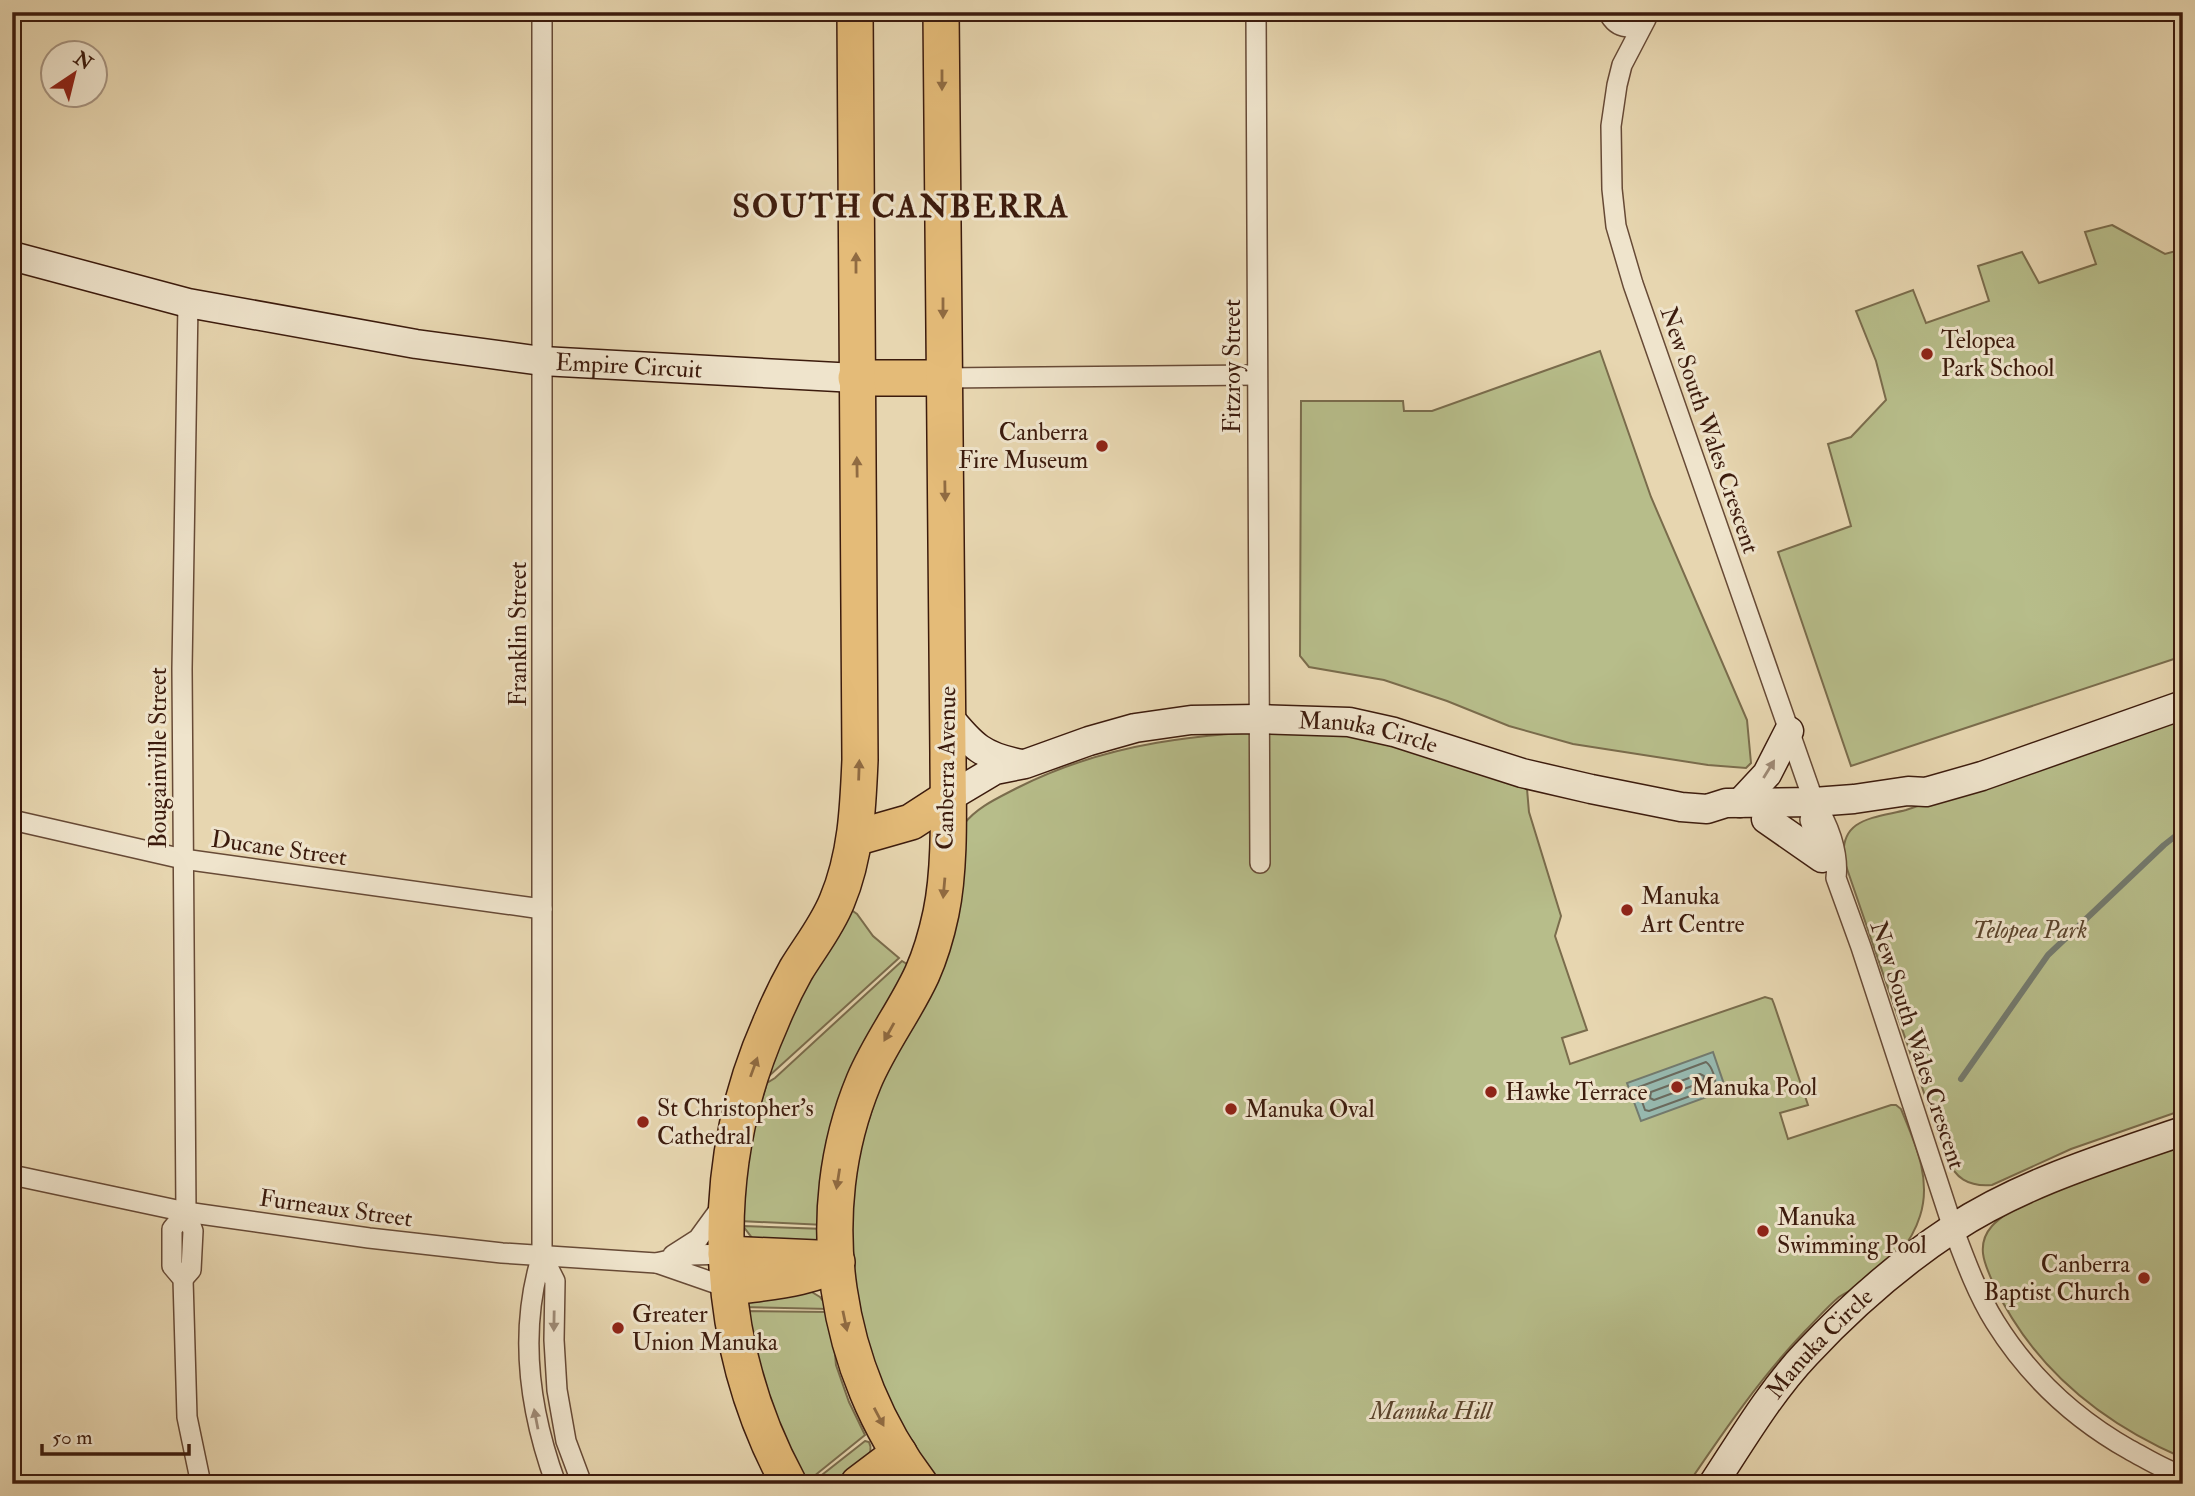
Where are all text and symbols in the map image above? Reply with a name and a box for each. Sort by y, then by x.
north arrow [38,38,108,108]
text: N [69,46,98,76]
one-way arrow [936,70,948,92]
district label: SOUTH CANBERRA [732,187,1070,227]
one-way arrow [850,252,862,274]
one-way arrow [937,297,949,319]
street label: Fitzroy Street [1217,299,1248,433]
street label: New South Wales Crescent [1653,303,1766,558]
place label: Telopea Park School [1941,325,2055,384]
marker: Telopea Park School [1919,346,1935,362]
street label: Empire Circuit [555,347,703,386]
place label: Canberra Fire Museum [958,417,1089,476]
marker: Canberra Fire Museum [1094,438,1110,454]
one-way arrow [851,456,863,478]
one-way arrow [939,480,951,502]
street label: Franklin Street [503,561,534,706]
street label: Bougainville Street [143,667,174,849]
street label: Canberra Avenue [930,686,963,850]
street label: Manuka Circle [1298,705,1442,761]
one-way arrow [854,759,865,781]
one-way arrow [1762,760,1775,779]
street label: Ducane Street [209,824,349,873]
one-way arrow [938,877,949,899]
place label: Manuka Art Centre [1640,881,1745,940]
marker: Manuka Art Centre [1619,902,1635,918]
park label: Telopea Park [1973,915,2088,946]
street label: New South Wales Crescent [1863,917,1972,1173]
one-way arrow [883,1023,895,1042]
one-way arrow [749,1056,760,1077]
place label: Manuka Pool [1691,1072,1817,1103]
place label: Hawke Terrace [1505,1077,1648,1108]
marker: Manuka Pool [1669,1079,1685,1095]
marker: Hawke Terrace [1483,1084,1499,1100]
place label: St Christopher’s Cathedral [657,1093,814,1152]
place label: Manuka Oval [1245,1094,1375,1125]
marker: Manuka Oval [1223,1101,1239,1117]
marker: St Christopher’s Cathedral [635,1114,651,1130]
one-way arrow [832,1168,843,1190]
street label: Furneaux Street [257,1182,415,1235]
place label: Manuka Swimming Pool [1777,1202,1927,1261]
marker: Manuka Swimming Pool [1755,1223,1771,1239]
place label: Canberra Baptist Church [1984,1249,2131,1308]
marker: Canberra Baptist Church [2136,1270,2152,1286]
street label: Manuka Circle [1760,1281,1880,1405]
place label: Greater Union Manuka [632,1299,779,1358]
one-way arrow [548,1310,560,1332]
one-way arrow [840,1310,851,1332]
marker: Greater Union Manuka [610,1320,626,1336]
park label: Manuka Hill [1368,1396,1494,1427]
one-way arrow [872,1407,884,1427]
one-way arrow [531,1408,542,1430]
scale bar [42,1412,189,1456]
text: 50 m [52,1424,93,1451]

